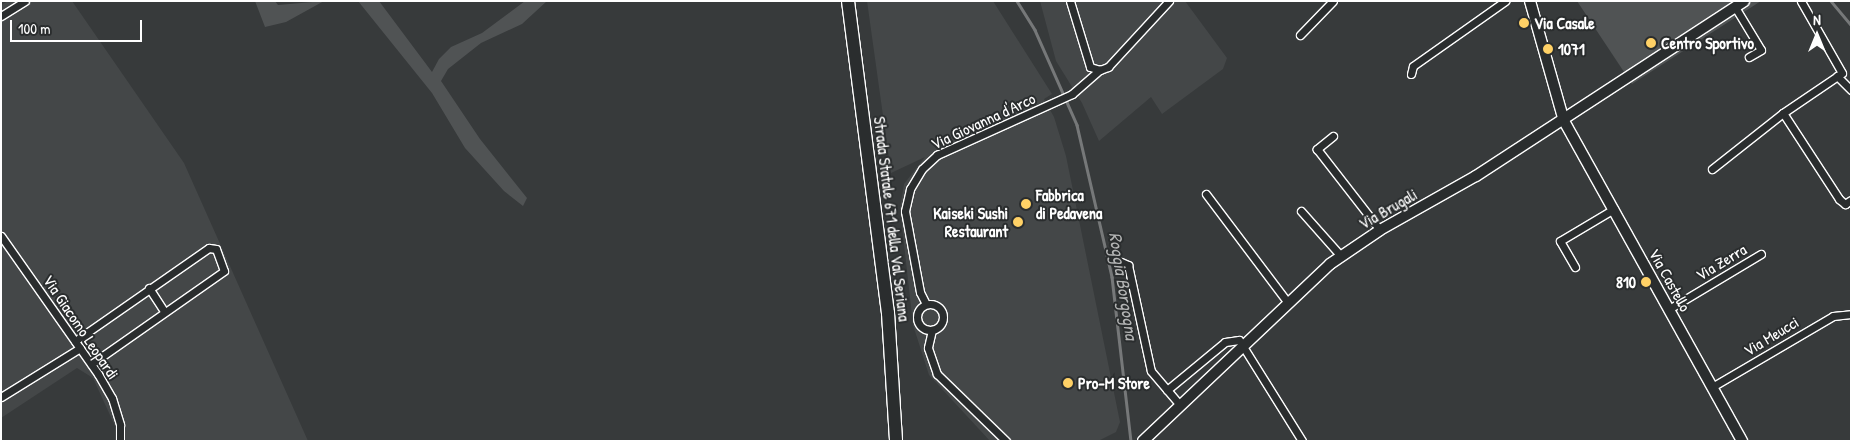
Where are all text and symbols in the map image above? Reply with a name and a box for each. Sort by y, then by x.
scale bar [12,10,145,42]
north arrow [1792,10,1842,60]
text: N [1813,10,1821,29]
place label: Via Casale [1534,13,1595,33]
marker: Via Casale [1518,17,1530,29]
text: 100 m [18,18,51,39]
place label: Centro Sportivo [1661,33,1754,53]
marker: Centro Sportivo [1645,37,1657,49]
place label: 1071 [1558,39,1585,59]
marker: 1071 [1542,43,1554,55]
street label: Via Giovanna d'Arco [928,88,1038,154]
street label: Strada Statale 671 della Val Seriana [870,115,914,323]
place label: Fabbrica di Pedavena [1036,185,1102,223]
street label: Via Brugali [1355,185,1421,233]
marker: Fabbrica di Pedavena [1020,198,1032,210]
place label: Kaiseki Sushi Restaurant [933,203,1008,241]
marker: Kaiseki Sushi Restaurant [1012,216,1024,228]
water label: Roggia Borgogna [1104,231,1142,341]
street label: Via Zerra [1692,239,1750,285]
street label: Via Castello [1645,245,1695,315]
street label: Via Giacomo Leopardi [39,271,123,383]
place label: 810 [1616,272,1636,292]
marker: 810 [1640,276,1652,288]
street label: Via Meucci [1740,312,1802,360]
place label: Pro-M Store [1078,373,1150,393]
marker: Pro-M Store [1062,377,1074,389]

